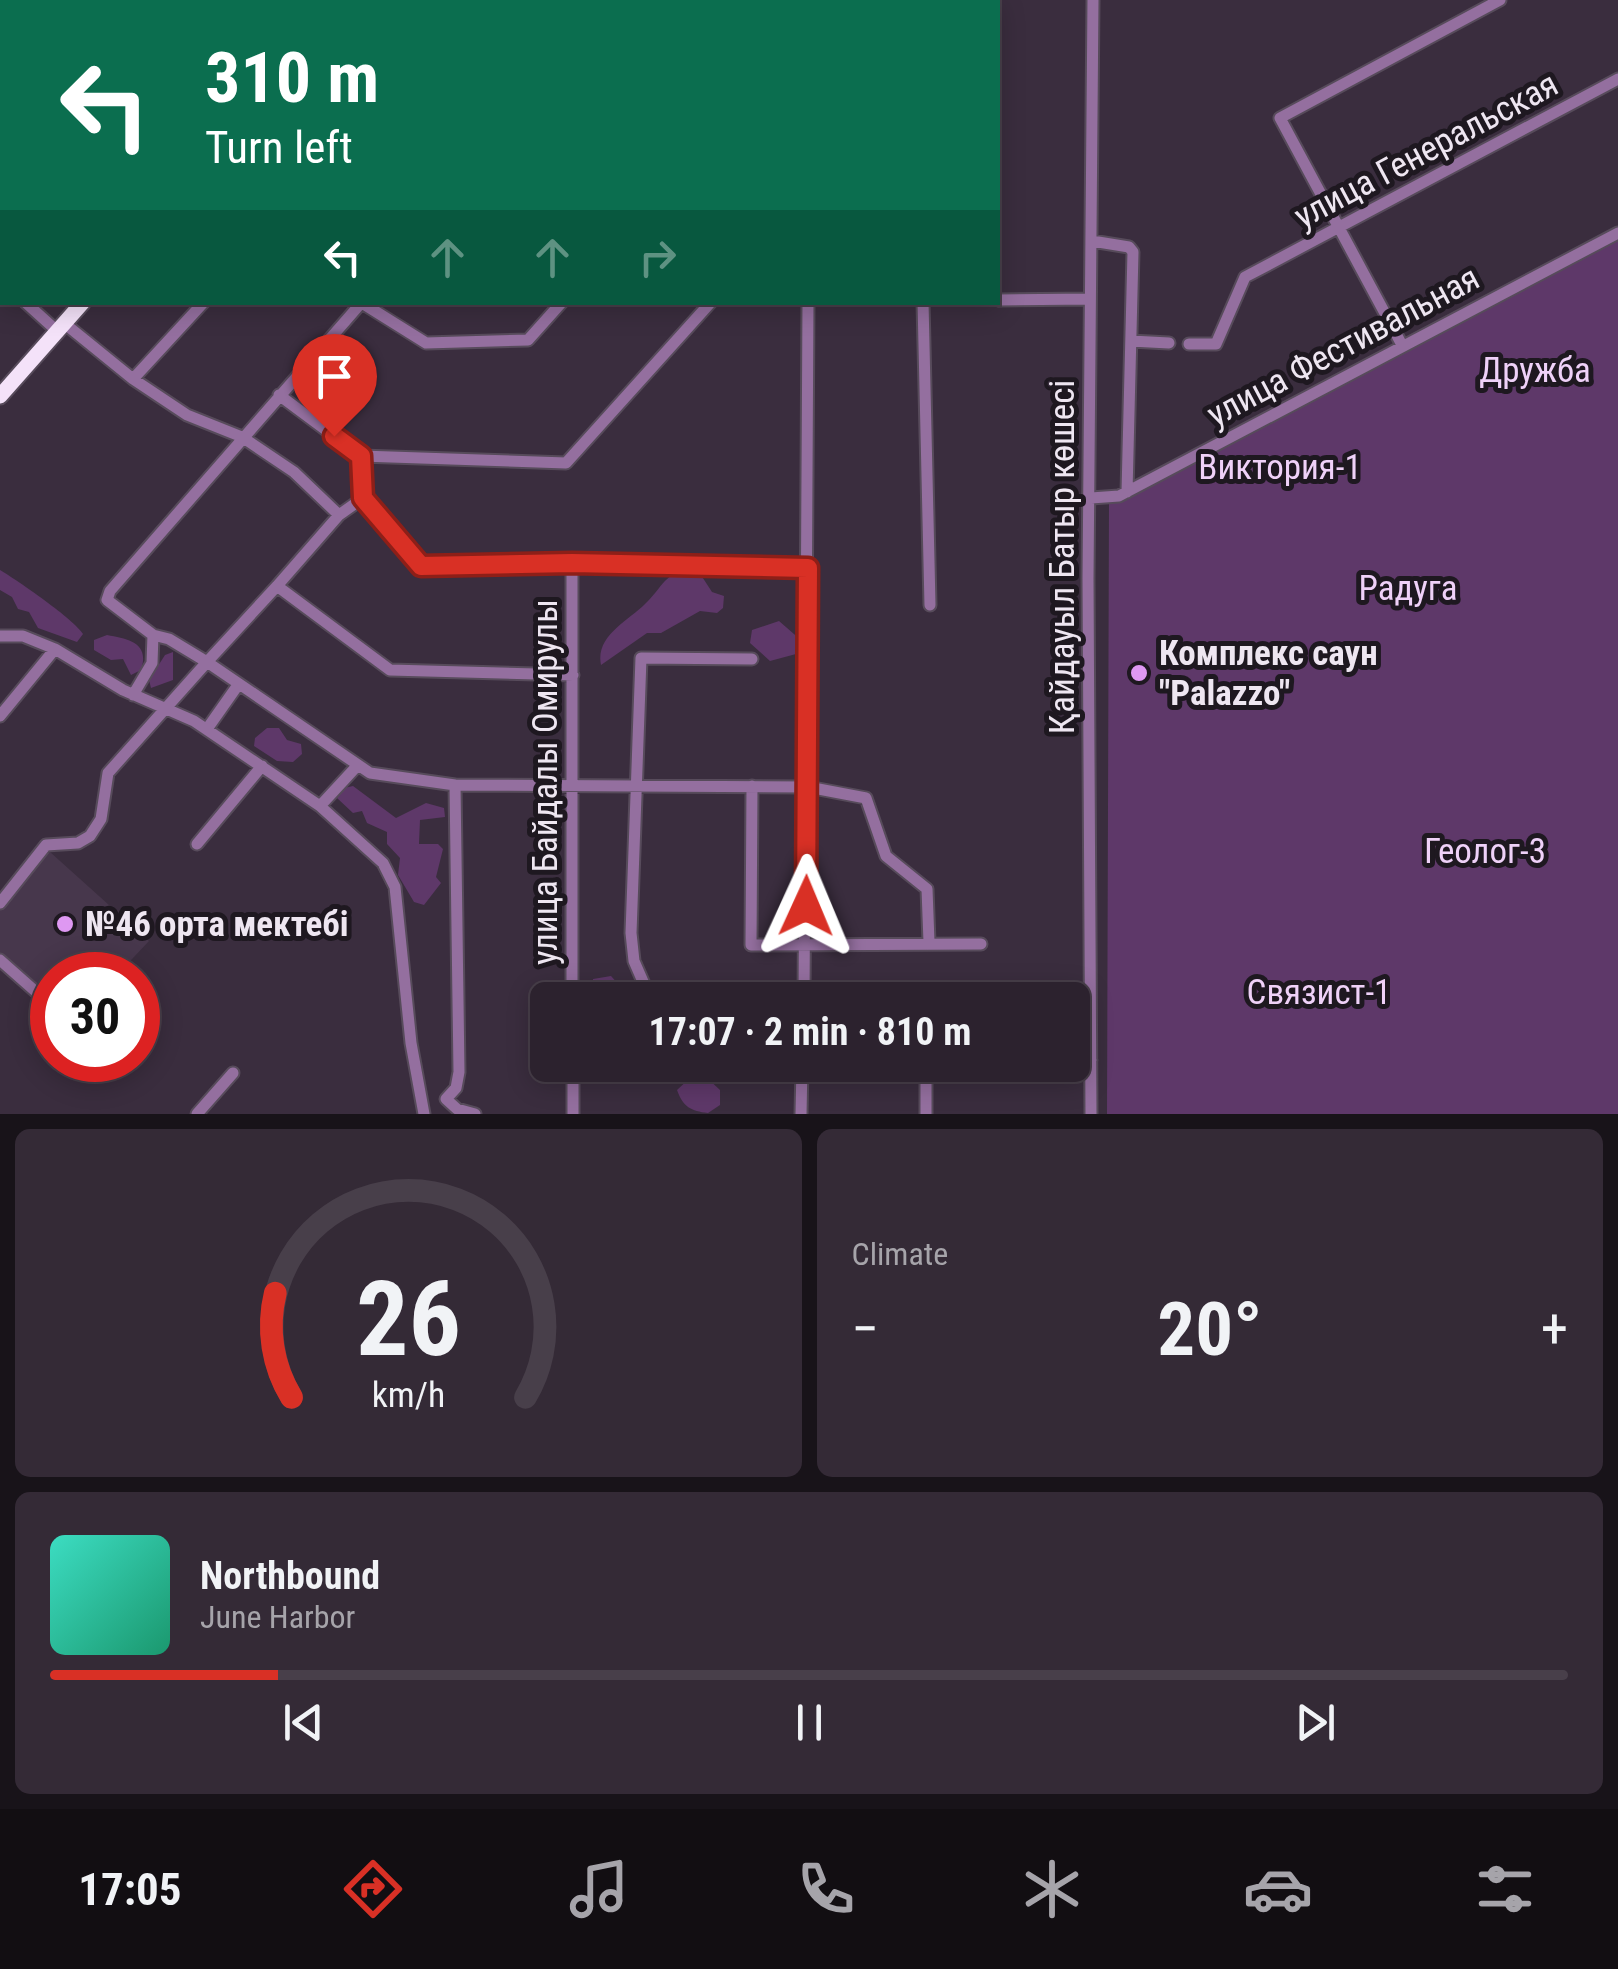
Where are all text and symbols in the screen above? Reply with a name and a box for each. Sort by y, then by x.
text: 310 m [205,37,379,119]
icon: left [40,40,170,170]
street label: улица Генеральская [1287,64,1565,237]
text: Turn left [205,121,353,174]
icon: left [315,230,370,285]
icon: ahead [420,230,475,285]
icon: ahead [525,230,580,285]
icon: right [630,230,685,285]
street label: улица Фестивальная [1200,257,1486,435]
pin [292,334,377,437]
icon: arrive [307,349,362,404]
park label: Дружба [1479,350,1591,391]
street label: Қайдауыл Батыр көшесі [1042,380,1083,734]
park label: Виктория-1 [1198,447,1362,488]
park label: Радуга [1358,568,1458,609]
street label: улица Байдалы Омирулы [525,599,566,965]
place label: Комплекс саун "Palazzo" [1159,633,1378,714]
marker: Комплекс саун "Palazzo" [1128,662,1150,684]
park label: Геолог-3 [1424,831,1546,872]
position arrow [754,854,858,958]
place label: №46 орта мектебі [85,904,349,945]
marker: №46 орта мектебі [54,913,76,935]
speed limit sign: 30 [30,952,160,1082]
park label: Связист-1 [1247,972,1391,1013]
text: 17:07 · 2 min · 810 m [649,1010,971,1054]
text: Climate [852,1235,948,1273]
text: 26 [356,1259,461,1380]
text: 20° [1157,1285,1262,1373]
text: − [852,1297,879,1361]
text: + [1541,1297,1568,1361]
text: km/h [371,1374,445,1416]
text: Northbound [200,1554,380,1598]
text: June Harbor [200,1598,355,1636]
icon: previous [276,1695,331,1750]
icon: pause [782,1695,837,1750]
icon: next [1288,1695,1343,1750]
icon: directions [338,1854,408,1924]
icon: music [564,1854,634,1924]
icon: phone [791,1854,861,1924]
icon: climate [1017,1854,1087,1924]
icon: car [1243,1854,1313,1924]
icon: filters [1470,1854,1540,1924]
text: 17:05 [78,1863,181,1916]

